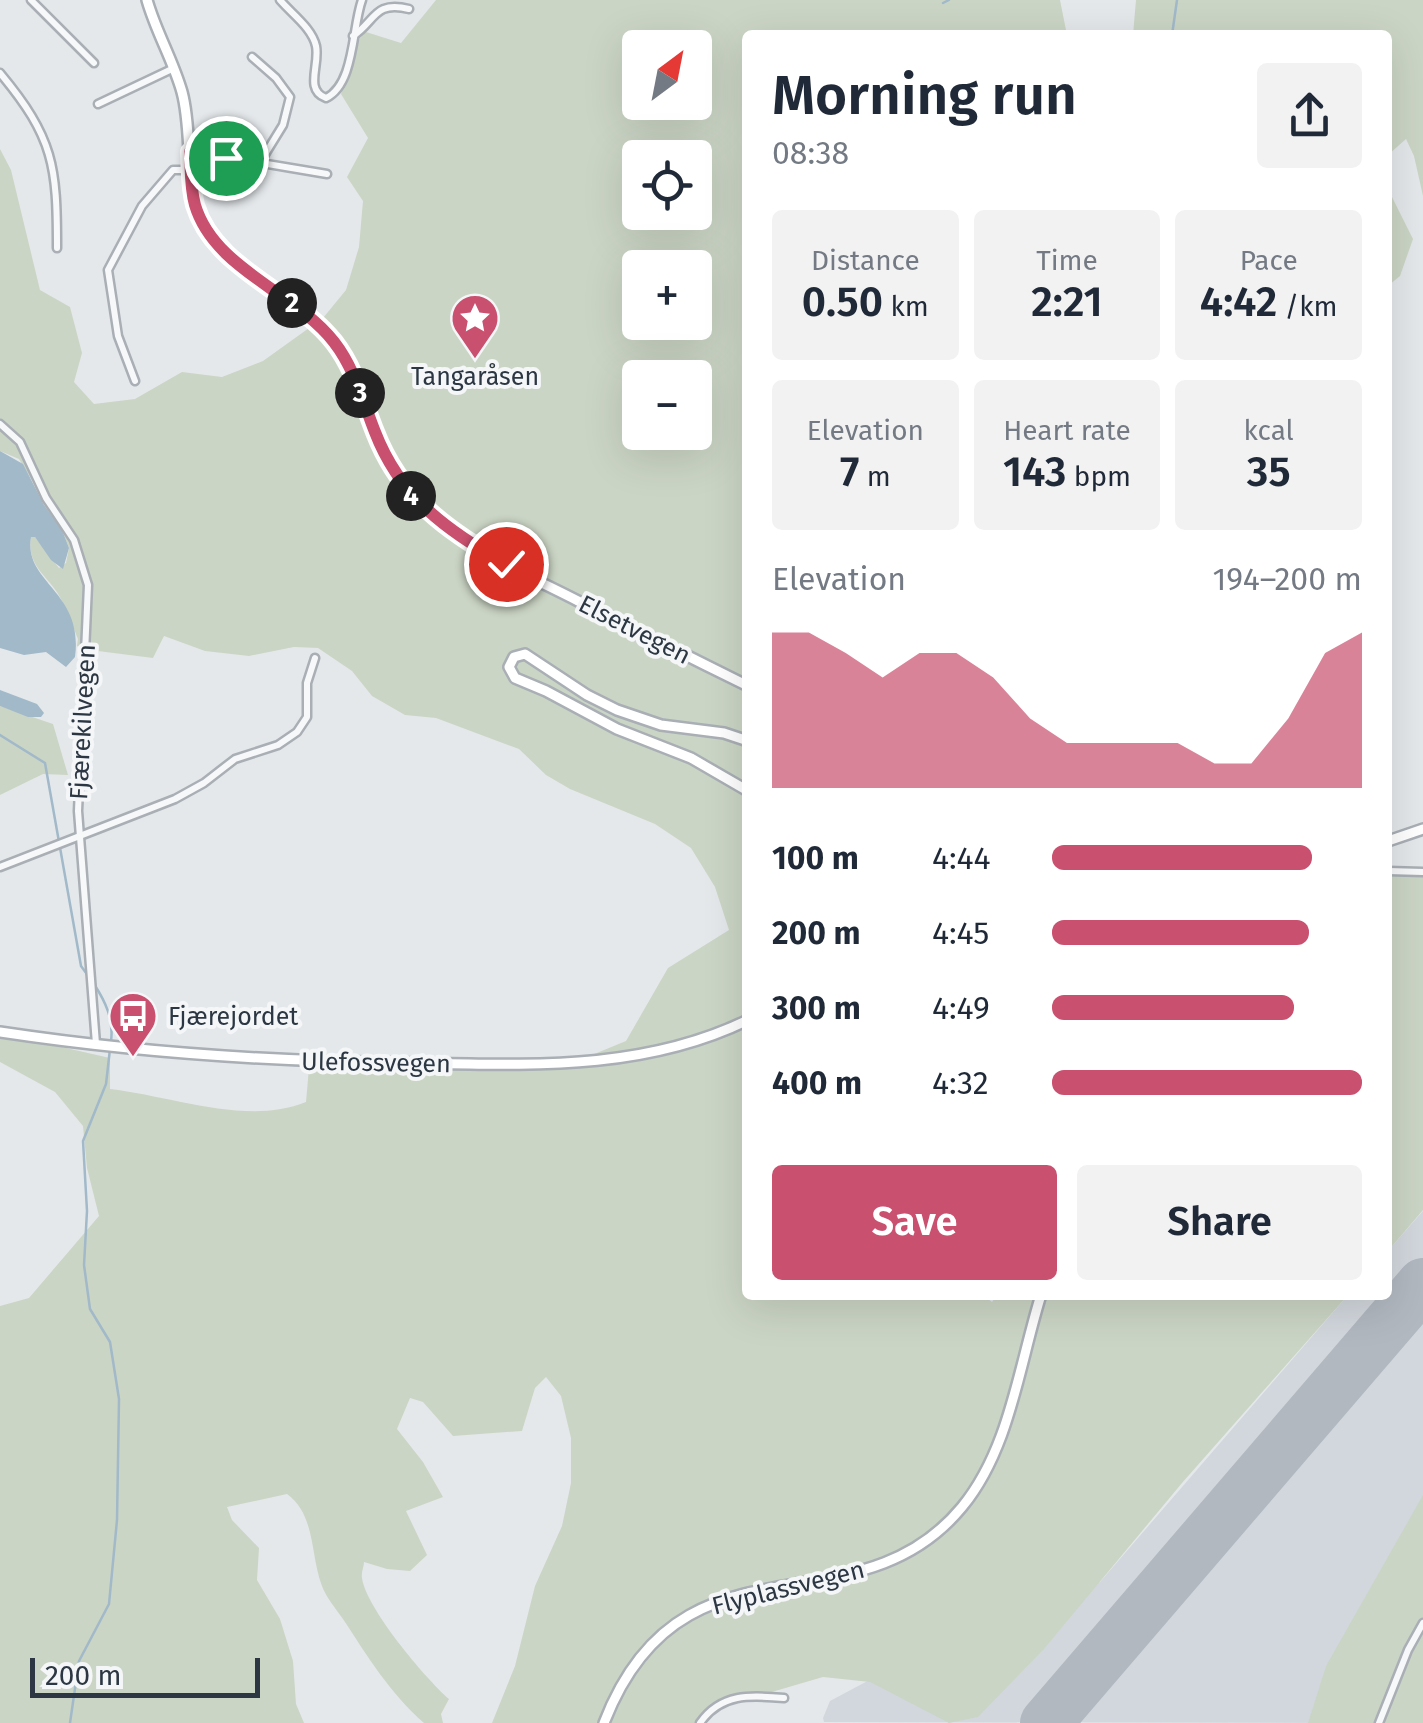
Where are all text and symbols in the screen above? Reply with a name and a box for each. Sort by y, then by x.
north arrow [622,30,712,120]
map controls [622,30,712,450]
text: Morning run [772,63,1077,129]
button: share [1257,63,1362,168]
pin [184,116,269,201]
icon: arrive [199,131,254,186]
text: 08:38 [772,134,849,172]
button: locate [622,140,712,230]
text: Distance [811,244,920,277]
text: Time [1036,244,1098,277]
text: Pace [1240,244,1298,277]
button: + [622,250,712,340]
text: 0.50 [802,277,883,327]
text: 2:21 [1031,277,1103,327]
text: 4:42 [1200,277,1277,327]
pin: 2 [267,278,317,328]
text: 2 [285,286,299,319]
text: km [883,290,929,323]
text: /km [1277,290,1337,323]
place icon: Tangaråsen [449,292,501,360]
button: − [622,360,712,450]
place label: Tangaråsen [411,362,539,392]
pin: 3 [335,368,385,418]
text: 3 [353,376,367,409]
text: Elevation [807,414,924,447]
text: Heart rate [1003,414,1131,447]
text: kcal [1243,414,1294,447]
text: 7 [840,447,859,497]
text: 143 [1003,447,1066,497]
text: 35 [1247,447,1291,497]
text: m [859,460,891,493]
text: bpm [1066,460,1131,493]
pin: 4 [386,471,436,521]
text: 4 [403,479,419,512]
pin [464,522,549,607]
icon: check [479,537,534,592]
text: Elevation [772,560,906,598]
text: 194–200 m [1212,560,1362,598]
street label: Elsetvegen [574,589,695,671]
street label: Fjærekilvegen [64,643,102,801]
text: 100 m [772,839,859,877]
text: 4:44 [932,839,991,877]
text: 200 m [772,914,861,952]
text: 4:45 [932,914,989,952]
text: 300 m [772,989,861,1027]
text: 4:49 [932,989,990,1027]
bus stop icon: Fjærejordet [107,990,159,1058]
place label: Fjærejordet [168,1002,299,1032]
street label: Ulefossvegen [301,1047,451,1079]
text: 400 m [772,1064,862,1102]
text: 4:32 [932,1064,988,1102]
button: Save [772,1165,1057,1280]
button: Share [1077,1165,1362,1280]
street label: Flyplassvegen [709,1555,868,1621]
scale bar [30,1653,260,1698]
text: 200 m [45,1659,122,1692]

